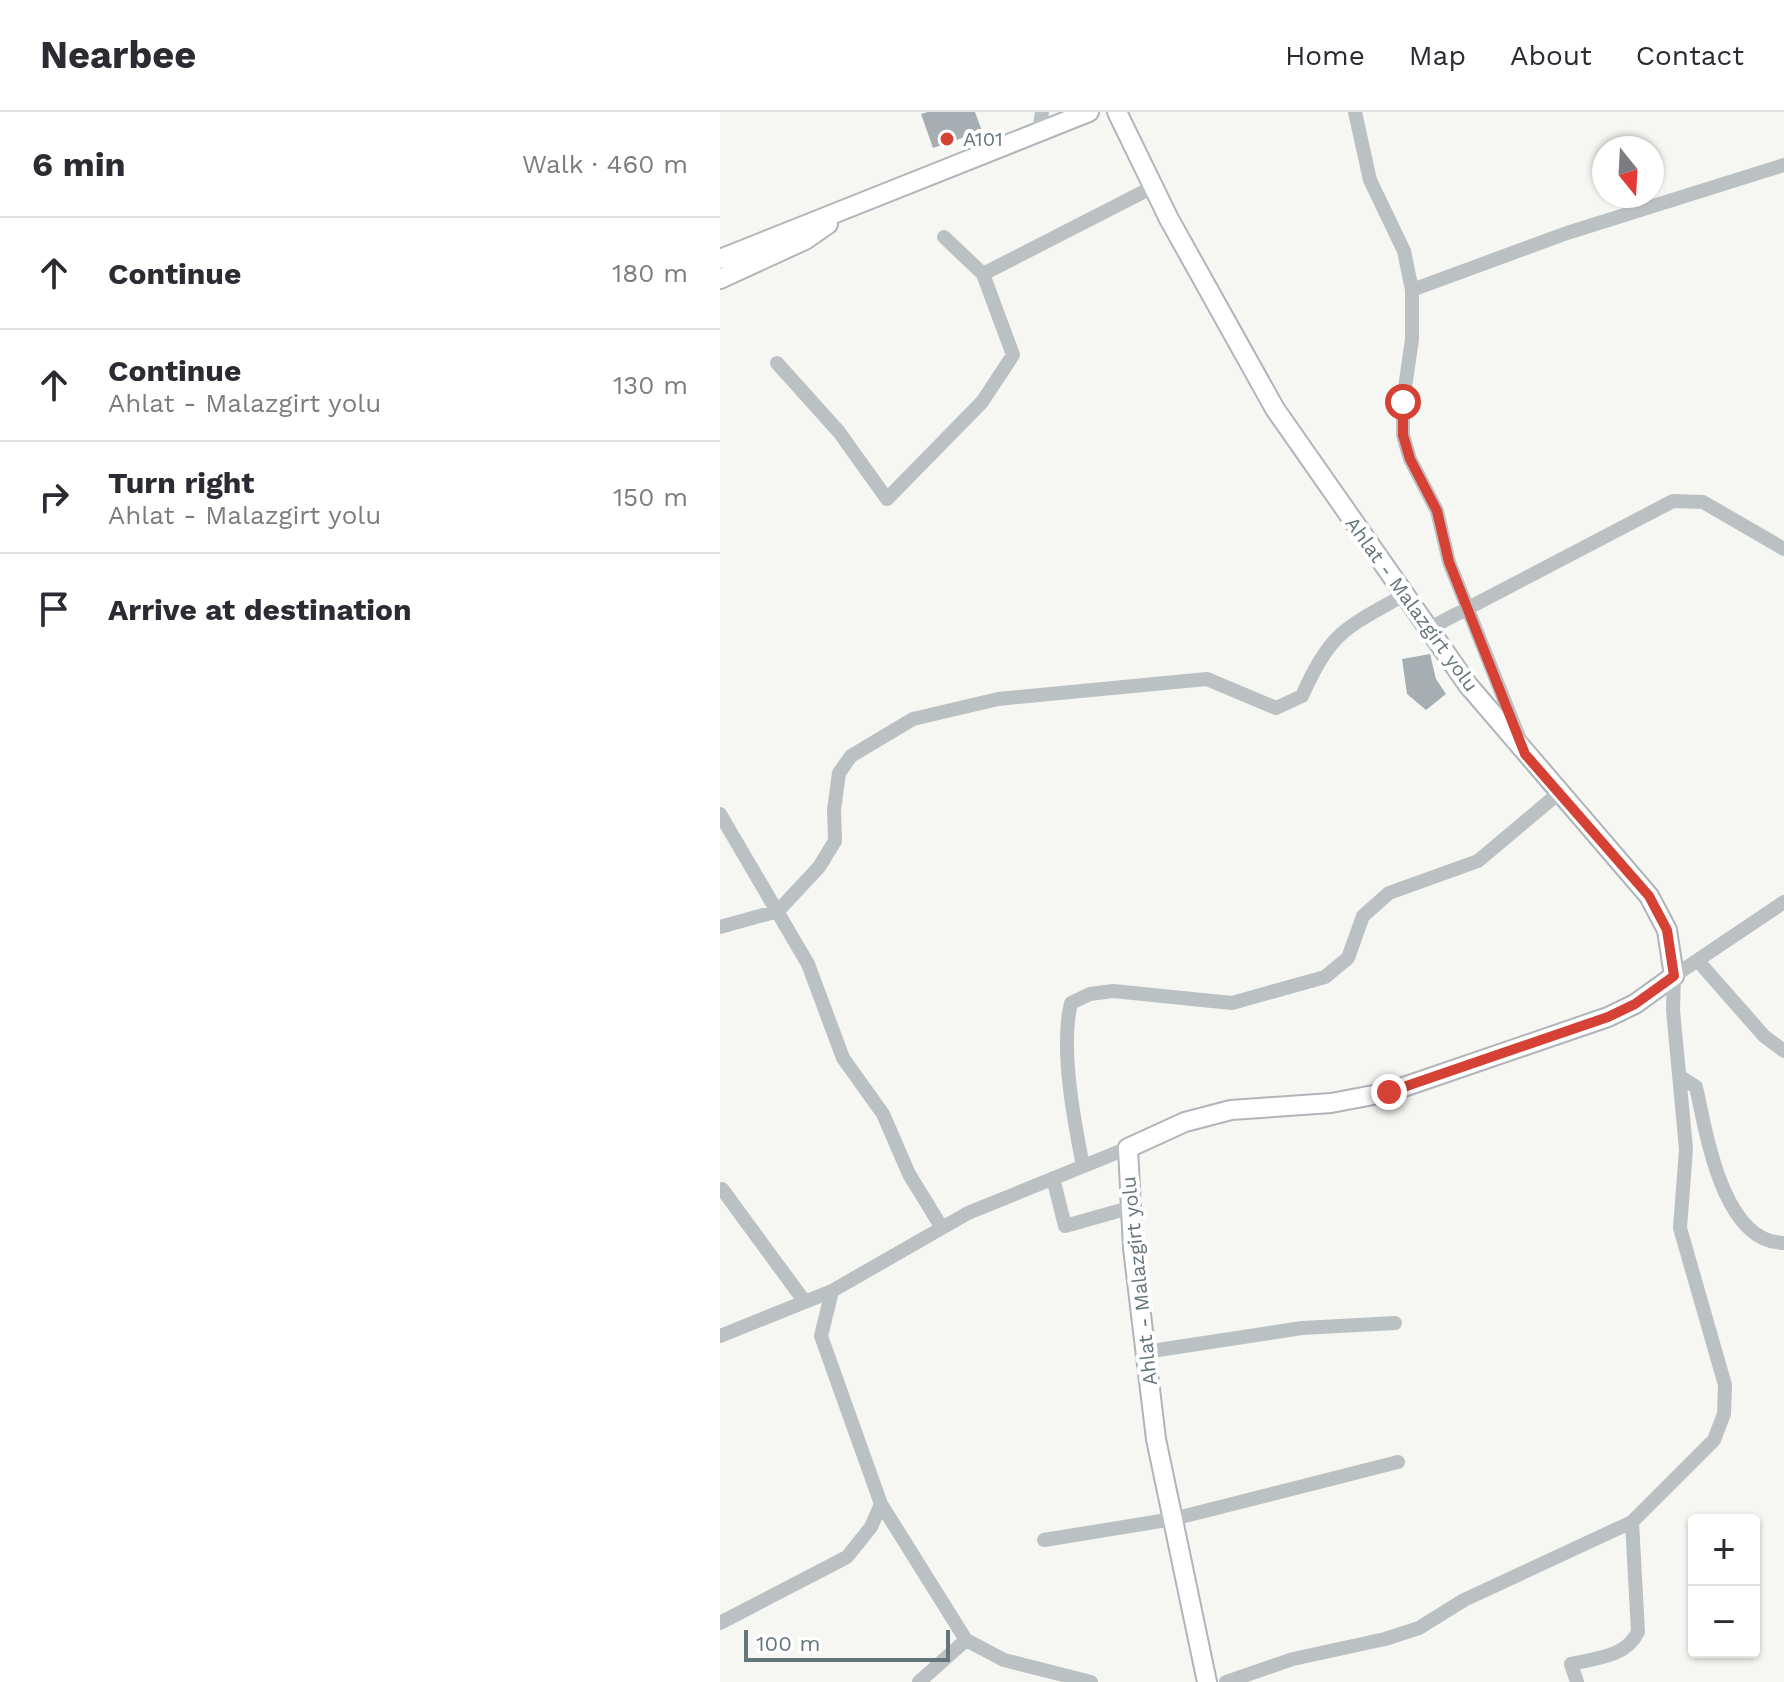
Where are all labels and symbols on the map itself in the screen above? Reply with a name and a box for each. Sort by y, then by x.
place label: A101 [963,127,1003,151]
marker: A101 [938,130,956,148]
north arrow [1592,136,1664,208]
route start [1385,384,1421,420]
street label: Ahlat - Malazgirt yolu [1341,512,1483,696]
route end [1371,1074,1407,1110]
street label: Ahlat - Malazgirt yolu [1116,1175,1162,1387]
scale bar [744,1626,950,1662]

